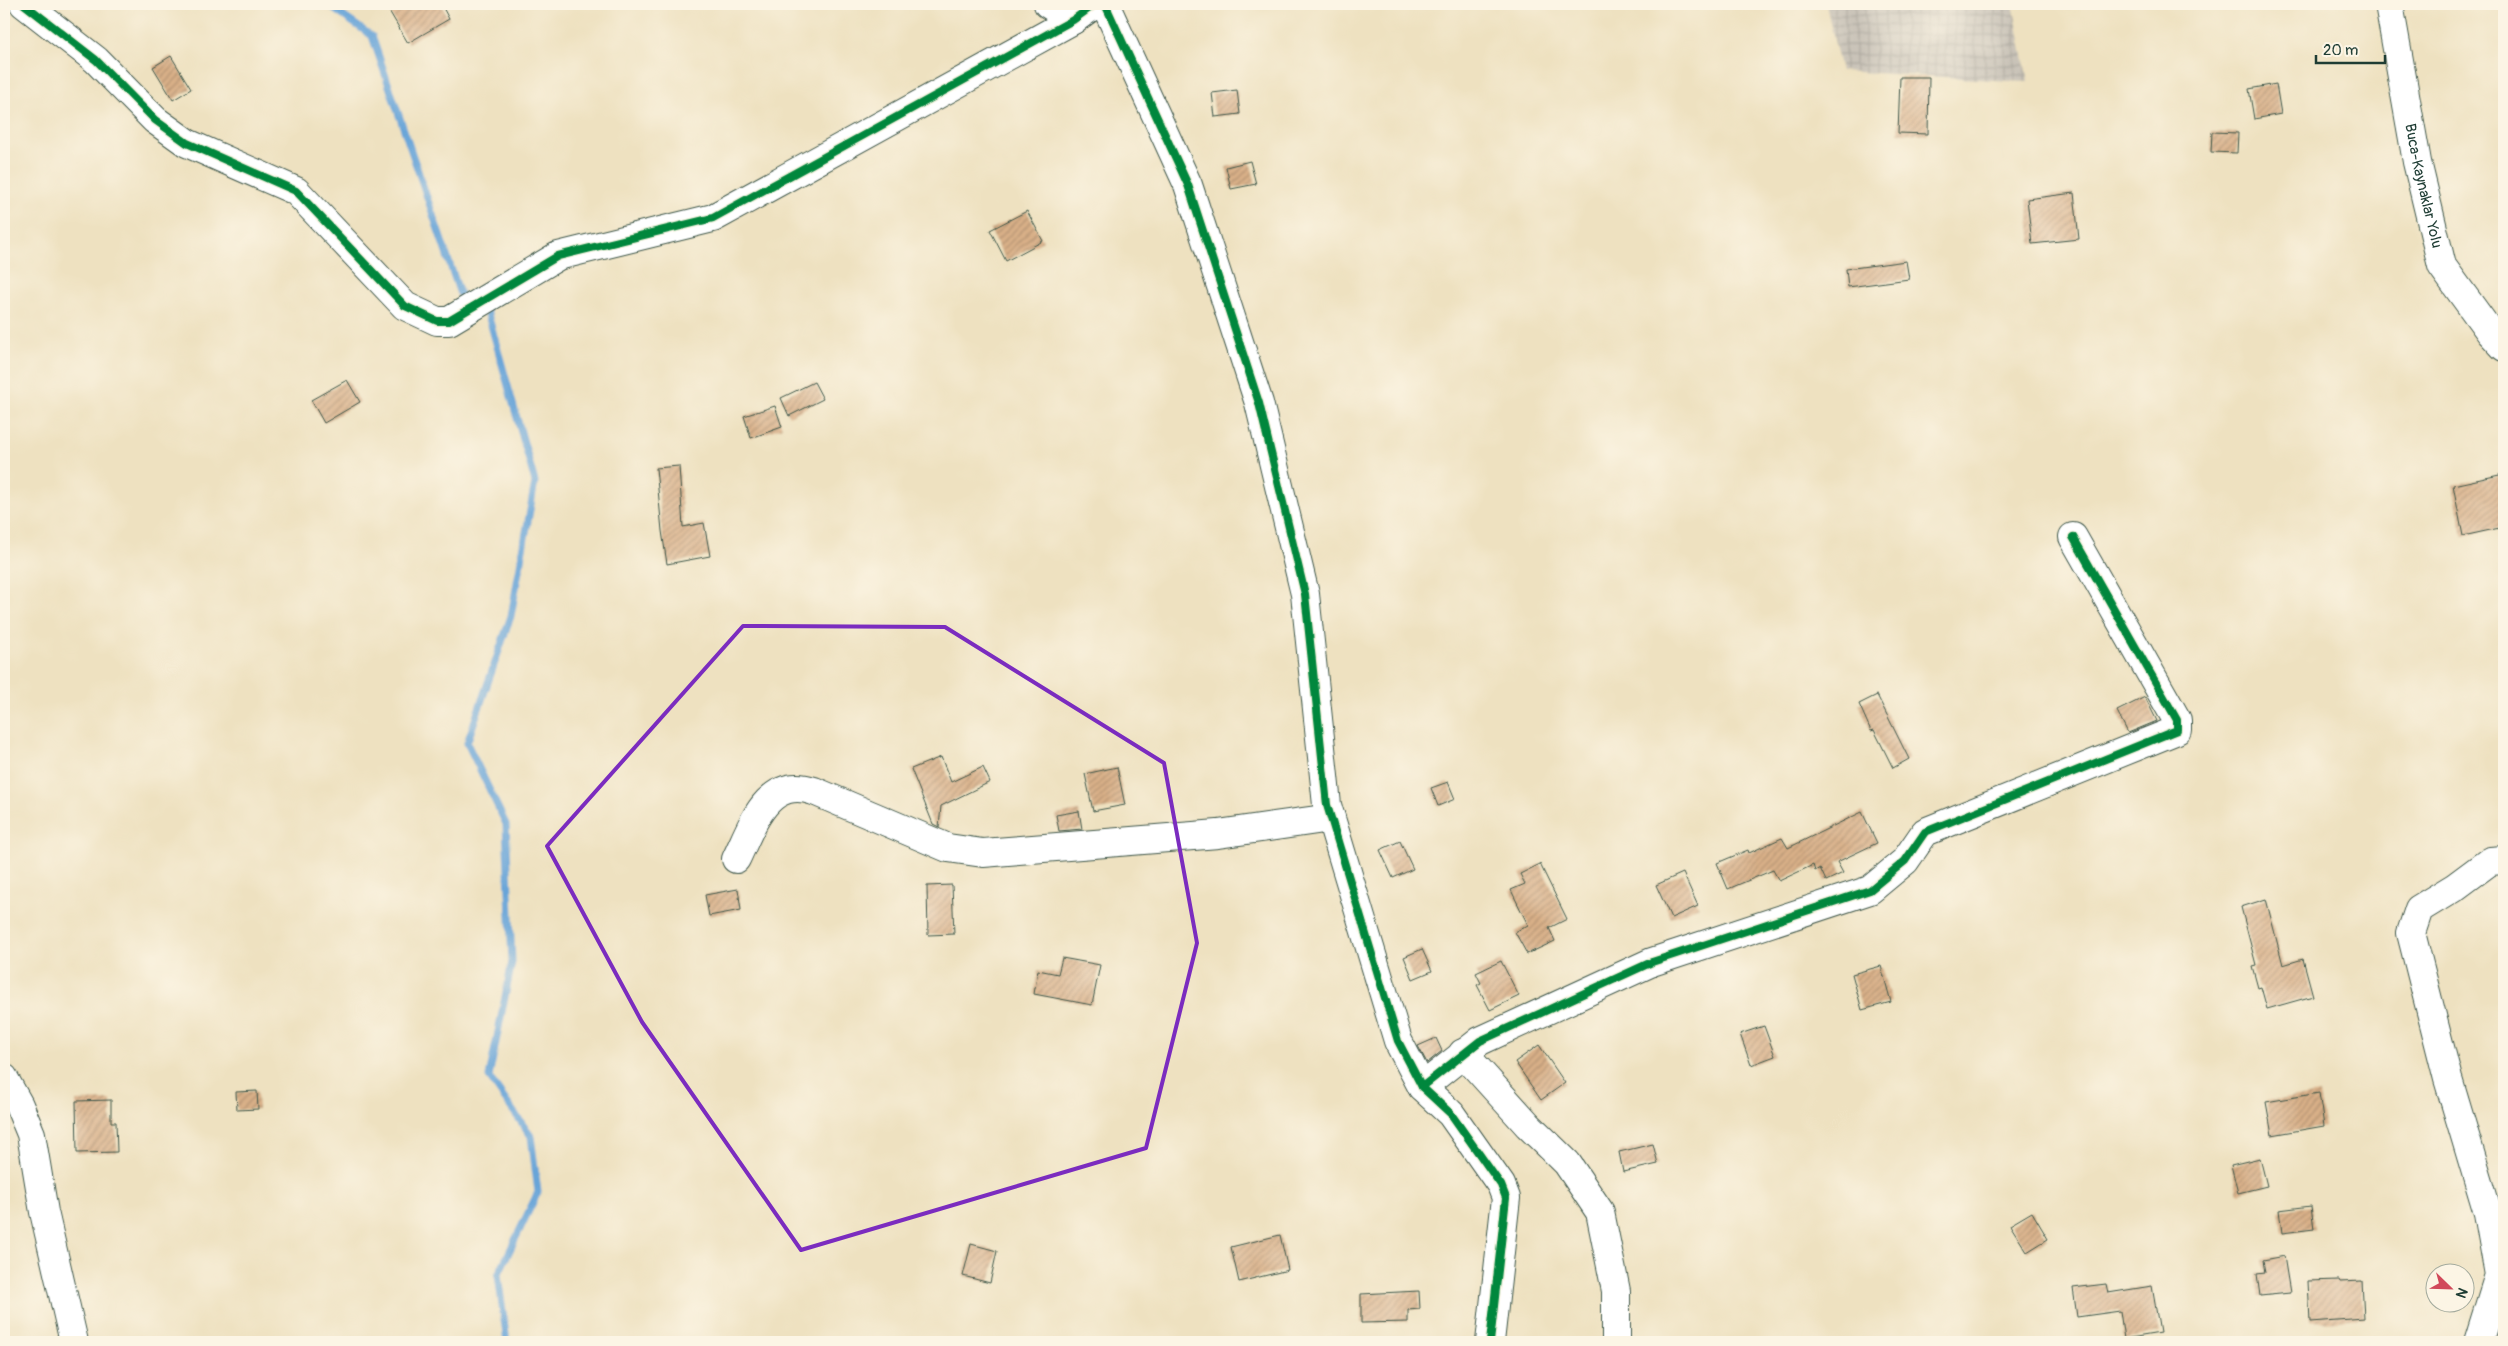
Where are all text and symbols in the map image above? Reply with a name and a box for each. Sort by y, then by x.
scale bar [2316,32,2384,64]
text: 20 m [2323,41,2358,60]
street label: Buca-Kaynaklar Yolu [2400,122,2446,250]
north arrow [2426,1264,2476,1314]
text: N [2452,1285,2471,1301]

